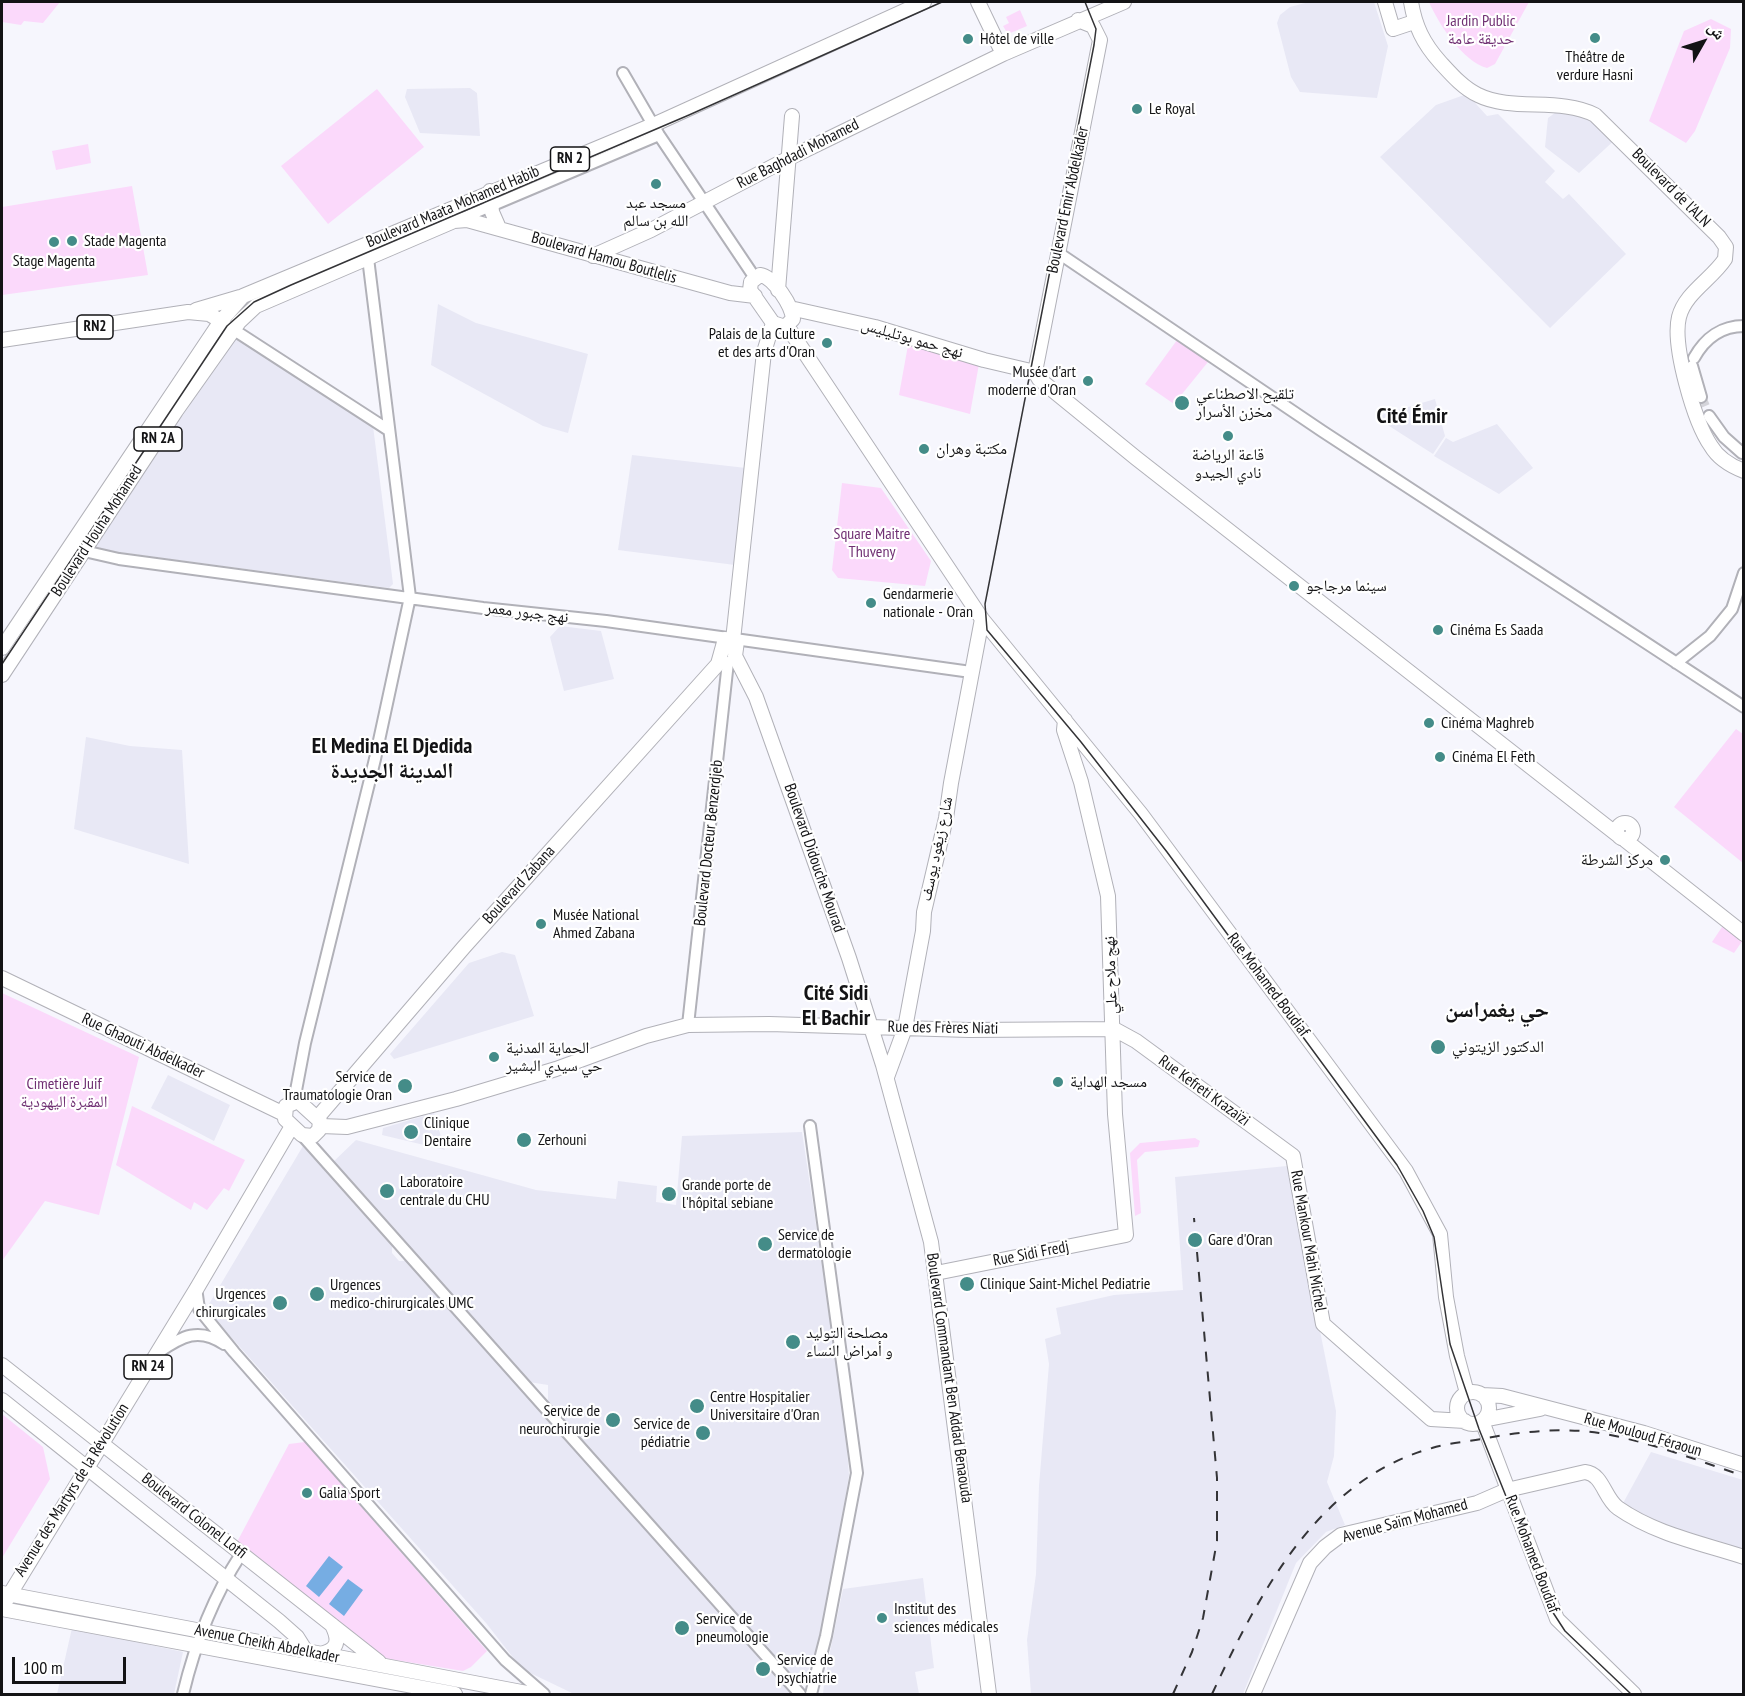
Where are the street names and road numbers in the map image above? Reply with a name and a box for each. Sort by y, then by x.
street label: Rue Baghdadi Mohamed [734,115,862,193]
street label: Boulevard Emir Abdelkader [1043,125,1093,275]
street label: Boulevard de l'ALN [1628,145,1714,231]
road number: RN 2 [550,147,590,171]
street label: Boulevard Maata Mohamed Habib [364,162,542,252]
street label: Boulevard Hamou Boutlelis [529,228,679,288]
road number: RN2 [77,315,113,339]
street label: نهج حمو بوتليليس [859,315,965,363]
road number: RN 2A [134,427,182,451]
street label: Boulevard Houha Mohamed [47,462,147,600]
street label: نهج جبور معمر [484,598,570,628]
street label: Boulevard Docteur Benzerdjeb [691,759,727,927]
street label: Boulevard Didouche Mourad [780,781,848,935]
street label: شارع زيغود يوسف [917,795,957,903]
street label: Boulevard Zabana [479,842,559,928]
street label: Rue Mohamed Boudiaf [1223,929,1313,1041]
street label: نهج ملاح علي [1100,936,1122,1014]
street label: Rue Ghaouti Abdelkader [79,1009,207,1083]
street label: Rue des Frères Niati [887,1017,999,1039]
street label: Rue Kefreti Krazaïzi [1155,1051,1253,1131]
street label: Rue Mankour Mahi Michel [1286,1169,1330,1313]
street label: Rue Sidi Fredj [992,1237,1070,1271]
street label: Boulevard Commandant Ben Addad Benaouda [922,1252,976,1504]
road number: RN 24 [124,1355,172,1379]
street label: Avenue des Martyrs de la Révolution [11,1400,133,1580]
street label: Rue Mouloud Féraoun [1582,1409,1704,1461]
street label: Boulevard Colonel Lotfi [138,1469,250,1563]
street label: Rue Mohamed Boudiaf [1501,1492,1563,1616]
street label: Avenue Saïm Mohamed [1340,1495,1470,1547]
street label: Avenue Cheikh Abdelkader [193,1621,341,1667]

